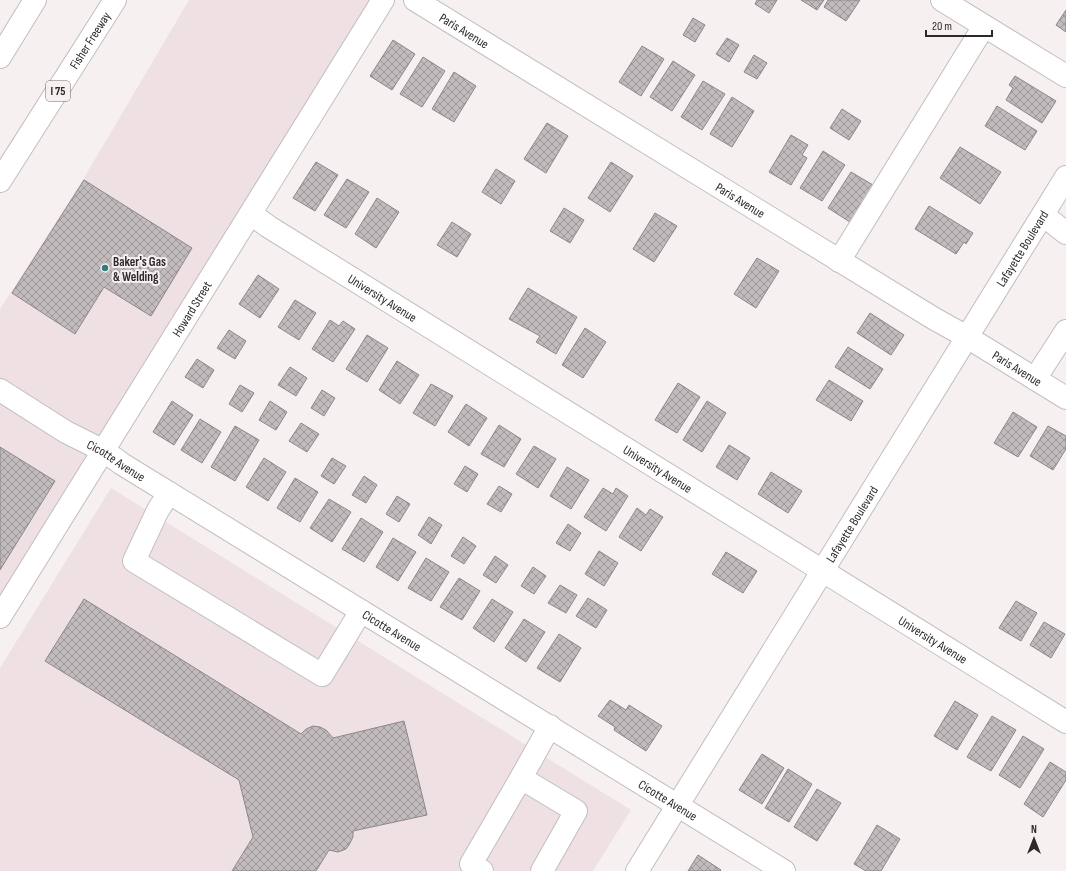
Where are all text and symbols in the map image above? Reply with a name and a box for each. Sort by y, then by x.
street label: Fisher Freeway [66,9,115,72]
street label: Paris Avenue [436,10,492,52]
scale bar [926,12,992,38]
text: 20 m [932,19,952,34]
road number: I 75 [46,81,70,101]
street label: Paris Avenue [712,179,768,222]
street label: Lafayette Boulevard [993,208,1052,290]
place label: Baker's Gas & Welding [113,254,166,285]
marker: Baker's Gas & Welding [100,263,110,273]
street label: University Avenue [345,271,420,326]
street label: Howard Street [169,278,216,340]
street label: Paris Avenue [989,348,1045,390]
street label: Cicotte Avenue [84,437,148,485]
street label: University Avenue [620,442,695,497]
street label: Lafayette Boulevard [823,483,882,566]
street label: Cicotte Avenue [359,607,424,655]
street label: University Avenue [895,613,970,668]
street label: Cicotte Avenue [635,776,700,825]
north arrow [1014,819,1054,859]
text: N [1031,823,1037,836]

